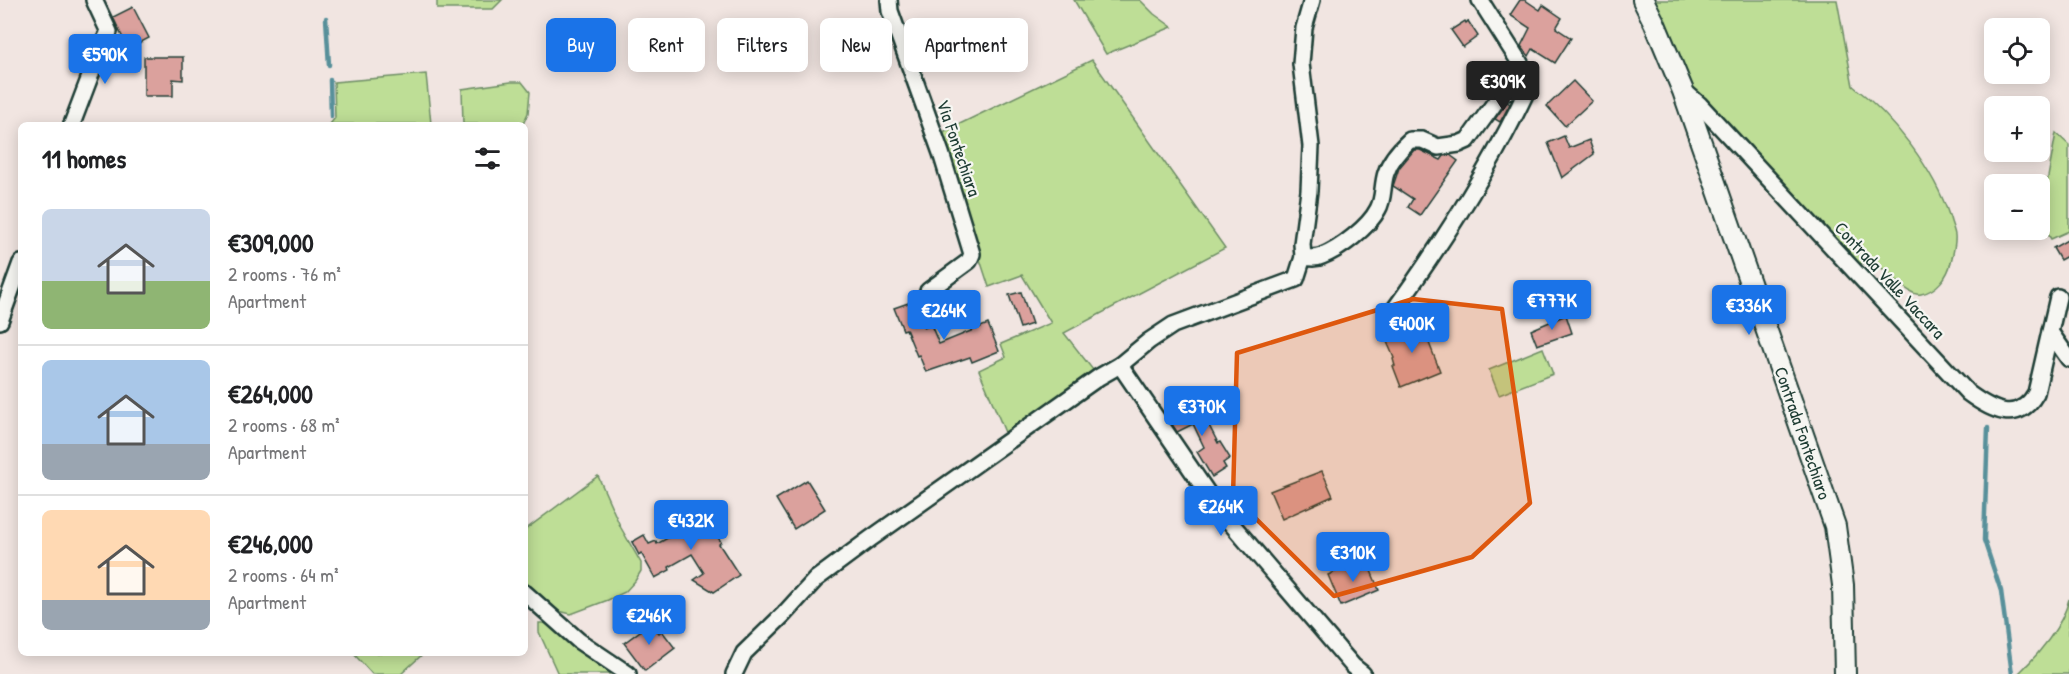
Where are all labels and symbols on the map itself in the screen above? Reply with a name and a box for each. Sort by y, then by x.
pin: €590K [63,34,147,85]
pin: €309K [1461,61,1545,112]
street label: Via Fontechiara [931,96,987,200]
street label: Contrada Valle Vaccara [1829,216,1951,344]
pin: €777K [1510,280,1594,331]
pin: €336K [1707,285,1791,336]
pin: €264K [902,290,986,341]
pin: €400K [1370,303,1454,354]
street label: Contrada Fontechiaro [1769,363,1837,503]
pin: €370K [1160,386,1244,437]
pin: €264K [1179,486,1263,537]
pin: €432K [649,500,733,551]
pin: €310K [1311,532,1395,583]
pin: €246K [607,595,691,646]

